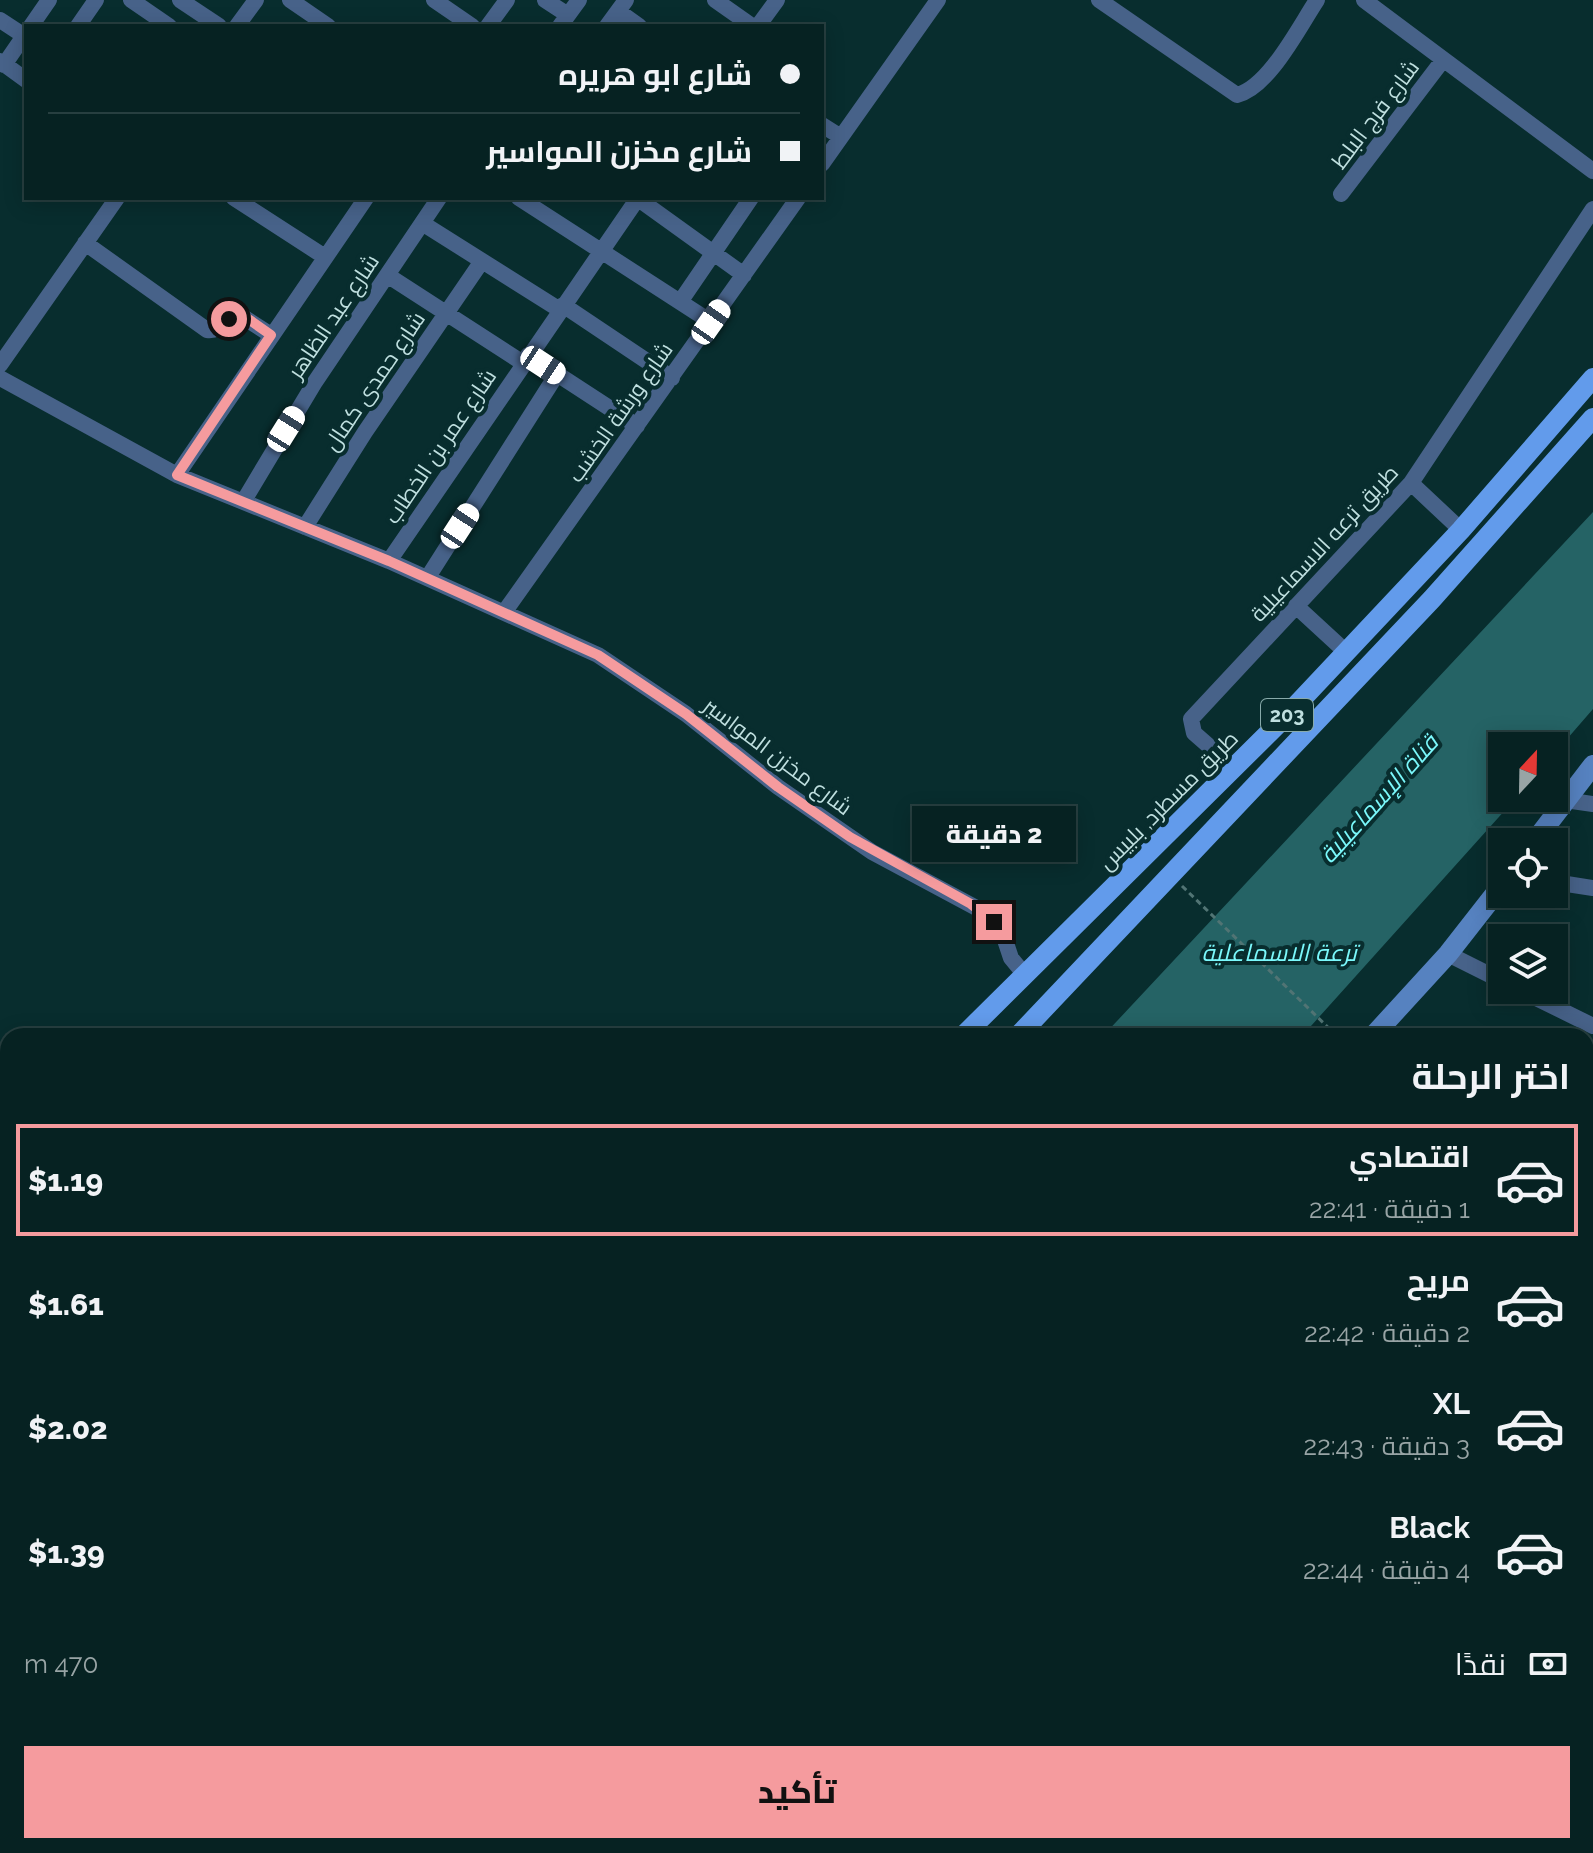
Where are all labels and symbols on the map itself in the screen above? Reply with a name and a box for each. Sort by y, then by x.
street label: شارع فرج البلط [1326,55,1426,175]
street label: شارع عبد الظاهر [281,249,386,386]
car [687,295,735,349]
route start [211,301,247,337]
street label: شارع حمدى كمال [318,307,432,457]
street label: شارع ورشة الخشب [562,337,680,488]
car [516,342,570,388]
street label: شارع عمر بن الخطاب [379,364,503,529]
car [263,402,309,456]
street label: طريق ترعه الاسماعيلية [1245,459,1404,627]
car [437,499,483,553]
street label: شارع مخزن المواسير [696,690,857,822]
road number: 203 [1261,699,1313,731]
street label: طريق مسطرد, بلبيس [1093,725,1244,876]
water label: قناة الإسماعيلية [1313,727,1446,870]
north arrow [1488,732,1568,812]
callout: 2 دقيقة [912,806,1076,862]
route end [976,904,1012,940]
water label: ترعة الاسماعلية [1201,938,1361,967]

